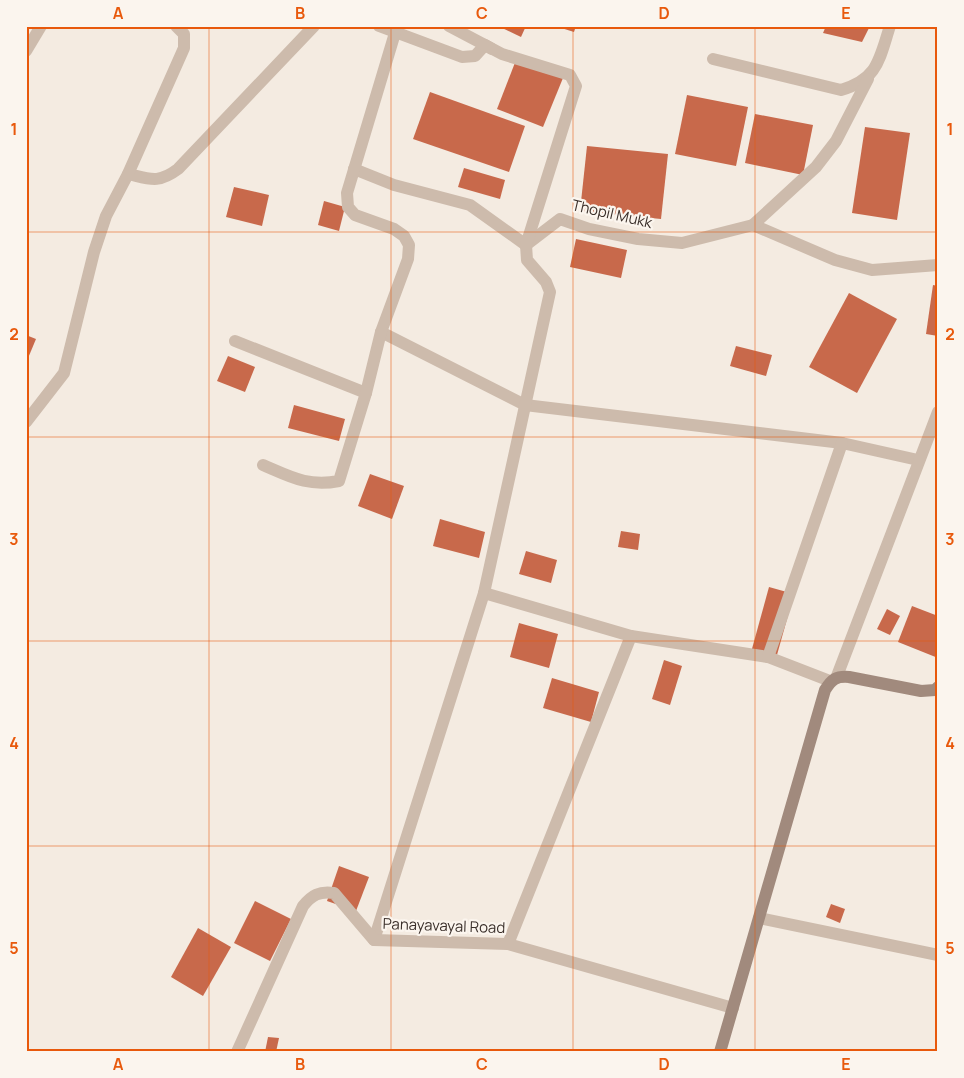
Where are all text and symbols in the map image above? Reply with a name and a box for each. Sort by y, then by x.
text: A [113,2,124,24]
text: B [295,2,305,24]
text: C [476,2,488,24]
text: D [658,2,670,24]
text: E [841,2,851,24]
text: 1 [10,118,18,140]
text: 1 [946,118,954,140]
street label: Thopil Mukk [570,194,655,233]
text: 2 [9,323,19,345]
text: 2 [945,323,955,345]
text: 3 [9,528,19,550]
text: 3 [945,528,955,550]
text: 4 [9,732,19,754]
text: 4 [945,732,955,754]
street label: Panayavayal Road [382,913,506,938]
text: 5 [9,937,19,959]
text: 5 [945,937,955,959]
text: A [113,1053,124,1075]
text: B [295,1053,305,1075]
text: C [476,1053,488,1075]
text: D [658,1053,670,1075]
text: E [841,1053,851,1075]

